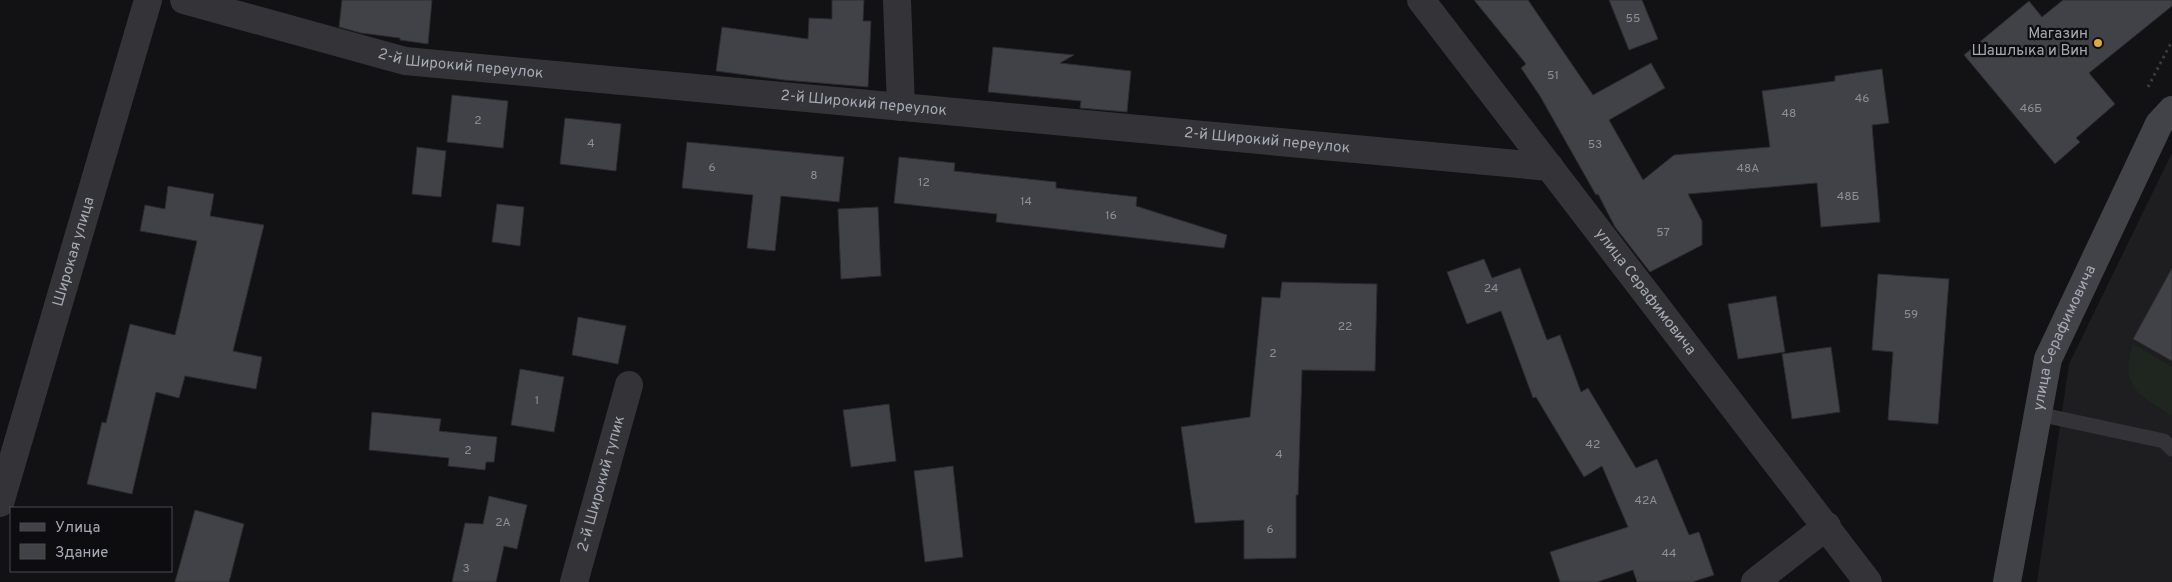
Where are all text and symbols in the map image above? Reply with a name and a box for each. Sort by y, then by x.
house number: 55 [1626,11,1640,27]
place label: Магазин Шашлыка и Вин [1971,25,2088,61]
marker: Магазин Шашлыка и Вин [2092,37,2104,49]
street label: 2-й Широкий переулок [376,44,544,83]
house number: 51 [1547,68,1559,84]
street label: 2-й Широкий переулок [780,86,948,121]
house number: 46 [1855,91,1869,107]
house number: 46Б [2020,101,2042,117]
house number: 48 [1782,106,1796,122]
house number: 2 [474,113,482,129]
street label: 2-й Широкий переулок [1183,124,1351,158]
house number: 4 [587,136,595,152]
house number: 53 [1588,137,1602,153]
house number: 6 [708,160,716,176]
house number: 48А [1737,161,1759,177]
house number: 8 [810,168,818,184]
house number: 12 [918,175,930,191]
house number: 48Б [1837,189,1859,205]
house number: 14 [1020,194,1032,210]
street label: Широкая улица [49,195,99,309]
house number: 16 [1105,208,1117,224]
street label: улица Серафимовича [1590,225,1700,359]
house number: 57 [1656,225,1670,241]
street label: улица Серафимовича [2029,262,2101,412]
house number: 24 [1484,281,1498,297]
house number: 59 [1904,307,1918,323]
house number: 22 [1338,319,1352,335]
house number: 2 [1269,346,1277,362]
house number: 1 [535,393,539,409]
street label: 2-й Широкий тупик [573,414,629,554]
house number: 42 [1586,437,1600,453]
house number: 2 [464,443,472,459]
house number: 4 [1275,447,1283,463]
house number: 42А [1635,493,1657,509]
legend [10,507,172,572]
house number: 2А [495,515,511,531]
text: Улица [55,519,100,538]
house number: 6 [1266,522,1274,538]
text: Здание [55,544,108,563]
house number: 44 [1662,546,1676,562]
house number: 3 [462,561,470,577]

